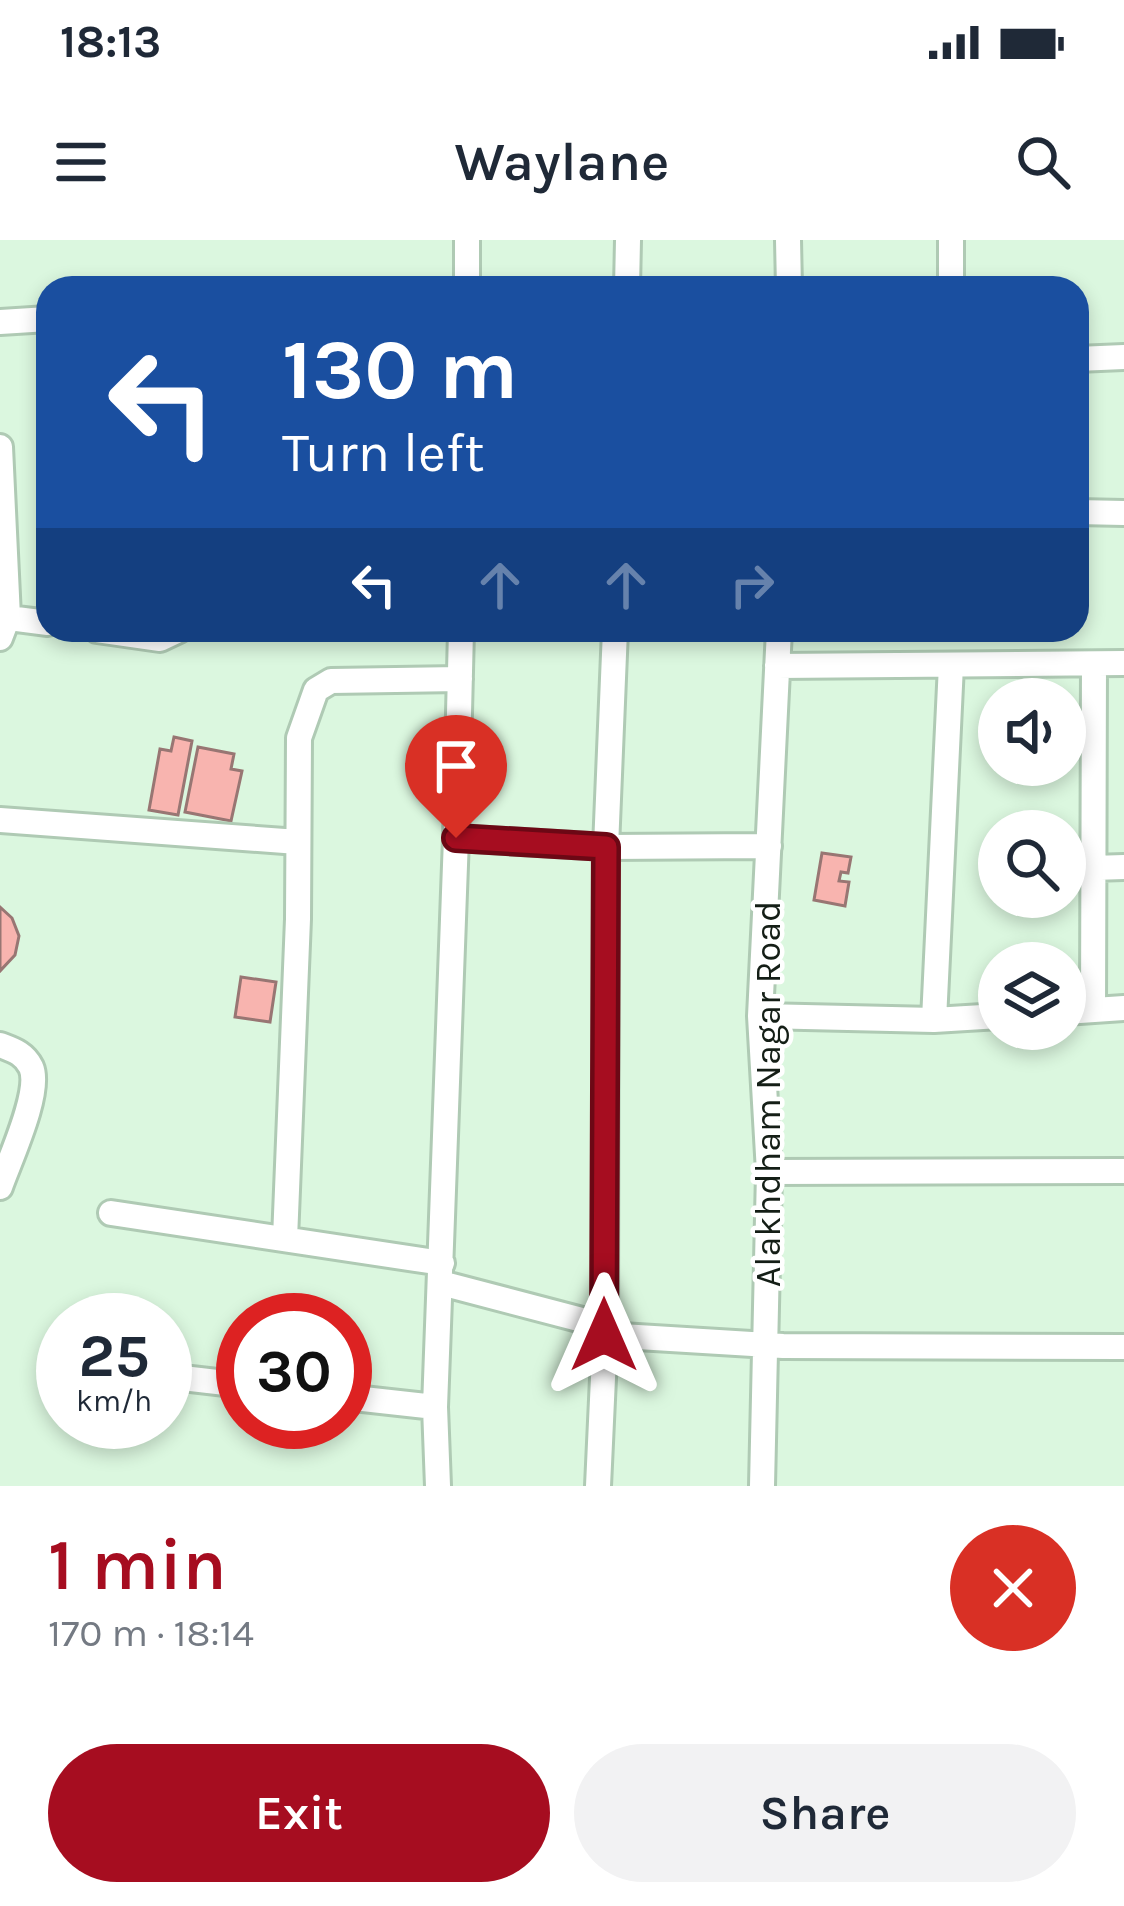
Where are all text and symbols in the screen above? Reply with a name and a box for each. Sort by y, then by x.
text: 18:13 [60,16,161,68]
icon: menu [48,129,114,195]
icon: search [1010,129,1076,195]
text: Waylane [455,130,669,194]
text: 130 m [282,321,518,419]
icon: left [84,324,240,480]
text: Turn left [282,421,485,485]
icon: left [341,552,407,618]
icon: ahead [467,552,533,618]
icon: ahead [593,552,659,618]
icon: right [719,552,785,618]
map controls [978,678,1086,1050]
button: sound [978,678,1086,786]
pin [405,715,507,838]
icon: arrive [423,733,489,799]
button: search [978,810,1086,918]
street label: Alakhdham Nagar Road [747,901,789,1287]
button: layers [978,942,1086,1050]
position arrow [541,1272,667,1398]
speed limit sign: 30 [216,1293,372,1449]
text: 25 [78,1321,150,1391]
text: km/h [76,1383,152,1419]
text: 1 min [48,1523,227,1607]
button: close [950,1525,1076,1651]
text: 170 m · 18:14 [48,1610,254,1656]
button: Exit [48,1744,550,1882]
button: Share [574,1744,1076,1882]

